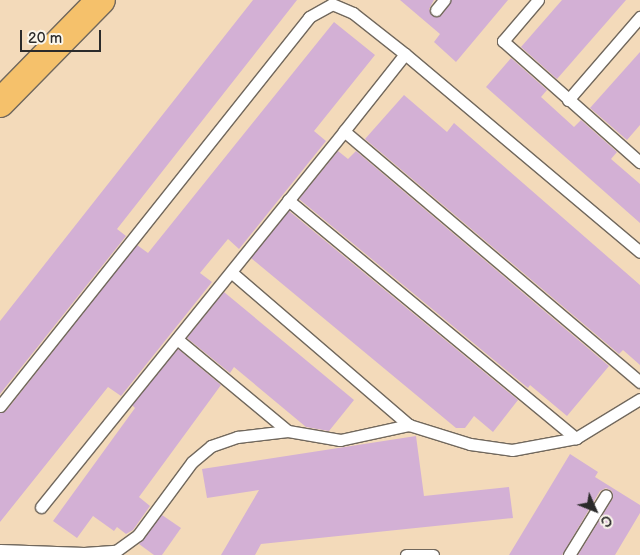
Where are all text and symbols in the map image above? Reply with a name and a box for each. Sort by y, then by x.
scale bar [22,20,104,52]
text: 20 m [28,29,62,48]
north arrow [570,485,620,535]
text: С [597,511,616,530]

